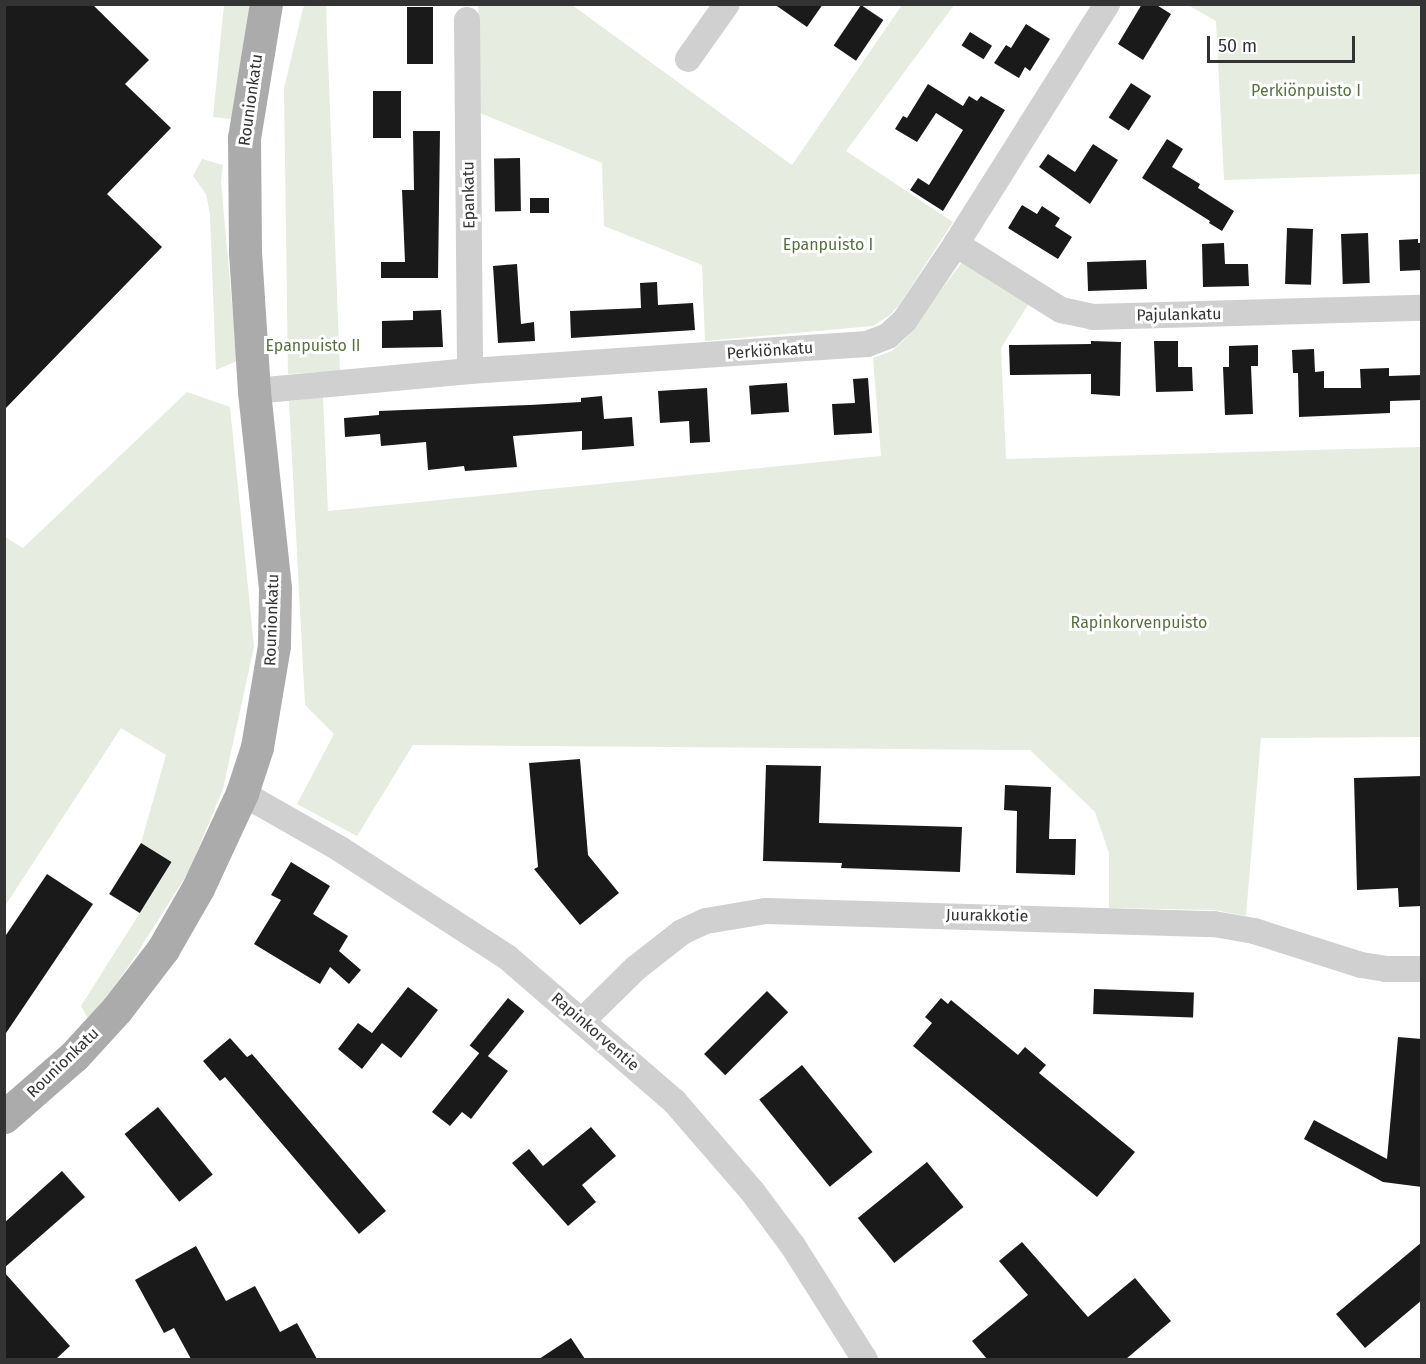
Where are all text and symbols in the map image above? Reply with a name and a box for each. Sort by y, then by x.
scale bar [1210,24,1358,62]
text: 50 m [1218,35,1257,57]
street label: Rounionkatu [235,53,267,147]
park label: Perkiönpuisto I [1251,81,1361,101]
street label: Epankatu [459,161,479,229]
park label: Epanpuisto I [783,235,873,255]
street label: Pajulankatu [1136,305,1222,325]
park label: Epanpuisto II [265,336,361,356]
street label: Perkiönkatu [726,338,814,364]
street label: Rounionkatu [261,573,283,667]
park label: Rapinkorvenpuisto [1071,613,1207,633]
street label: Juurakkotie [946,906,1028,926]
street label: Rapinkorventie [547,989,643,1075]
street label: Rounionkatu [23,1024,103,1102]

